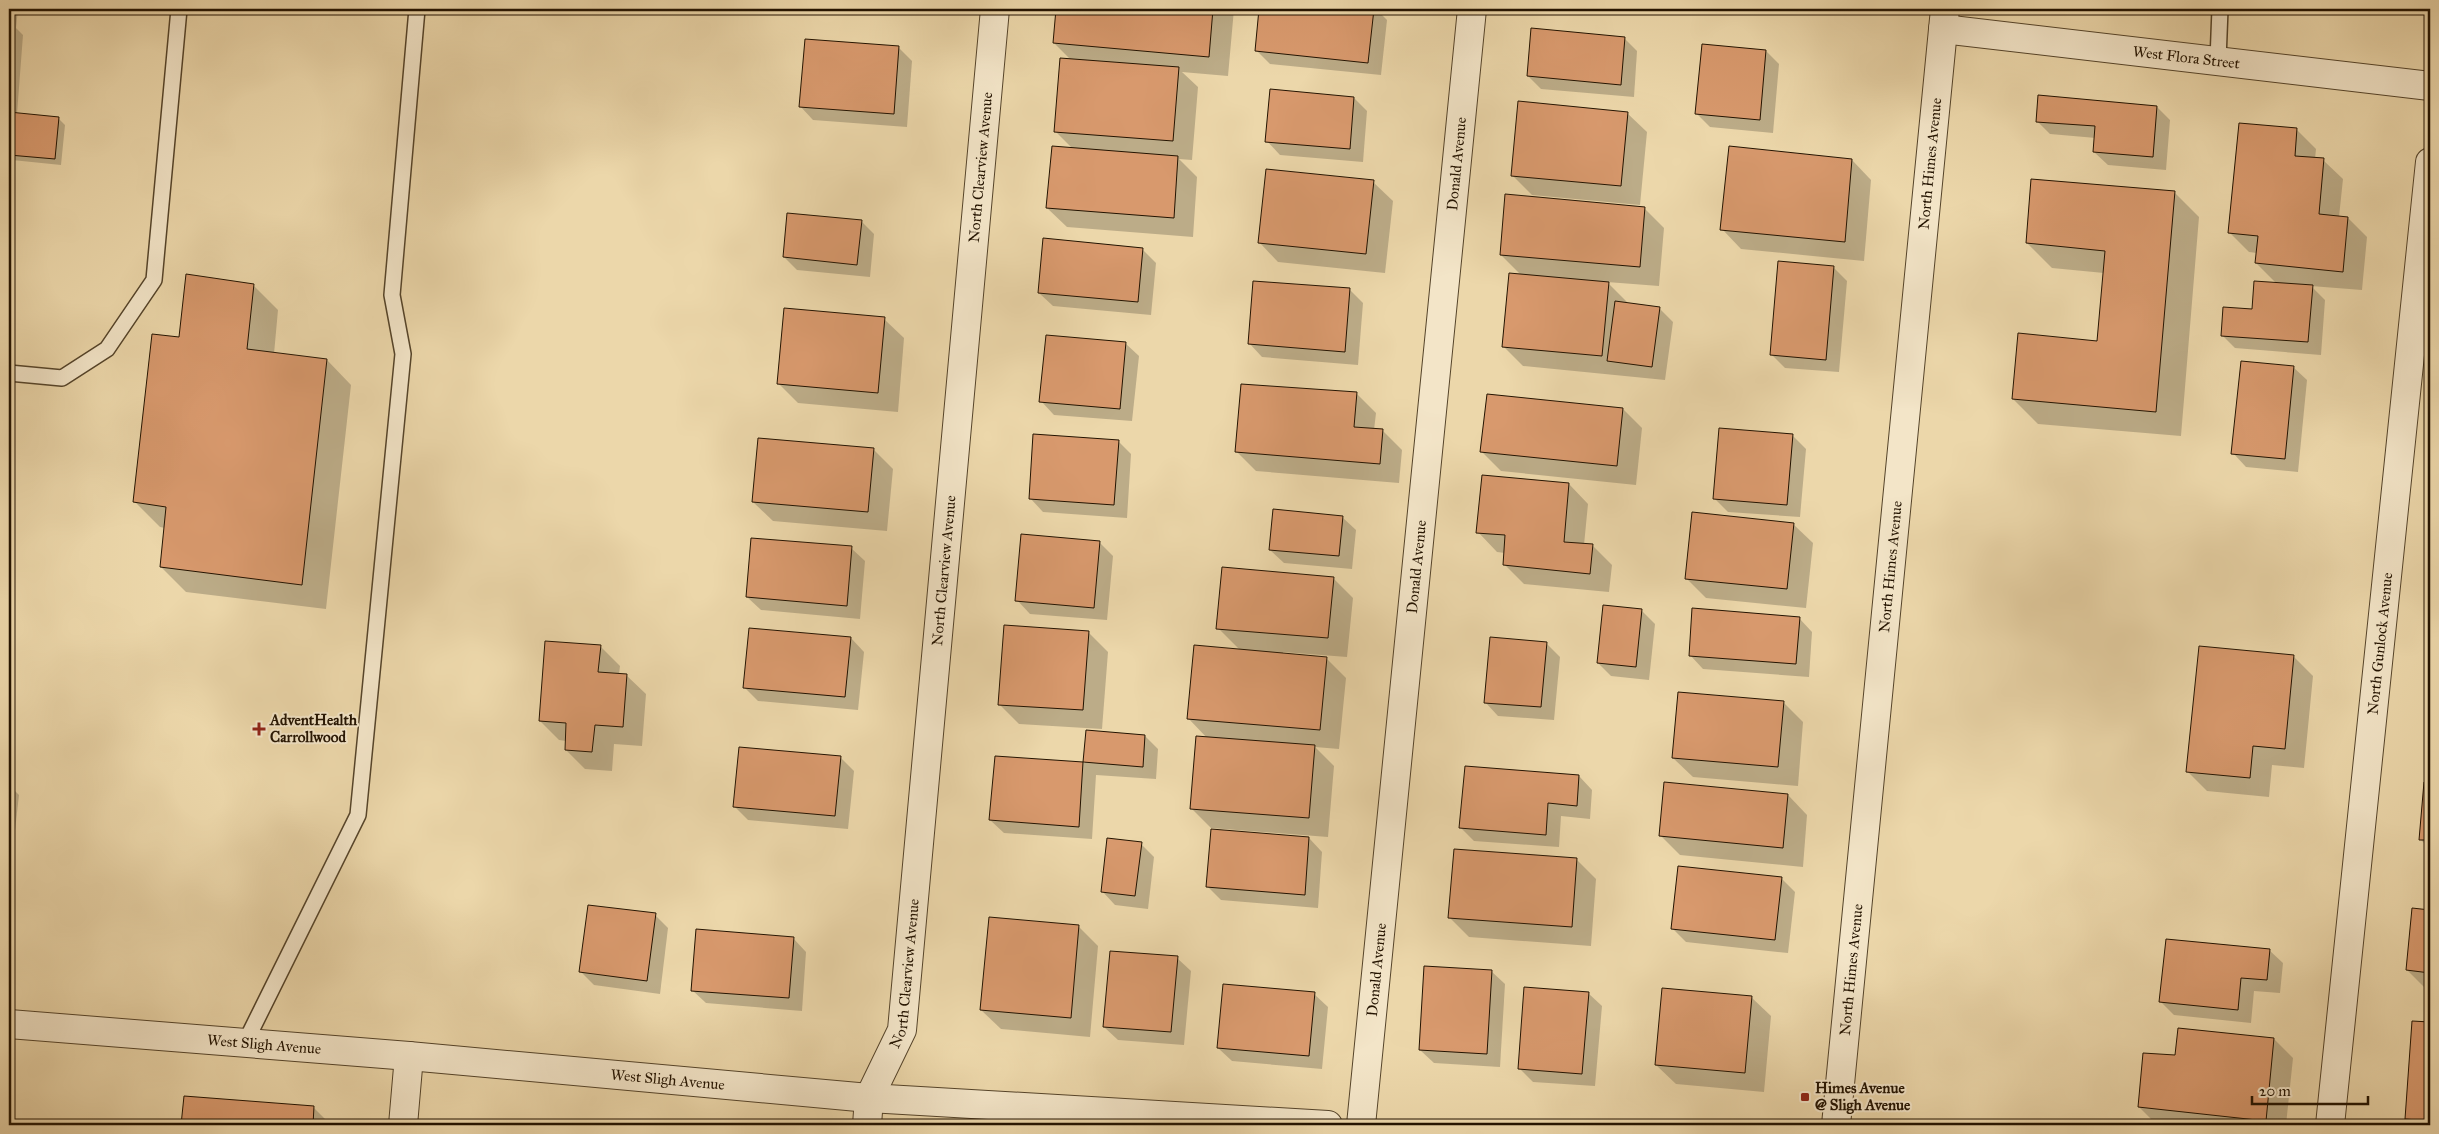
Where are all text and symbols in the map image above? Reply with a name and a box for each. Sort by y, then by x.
street label: West Flora Street [2132,42,2242,73]
street label: North Clearview Avenue [965,91,996,243]
street label: North Himes Avenue [1915,97,1945,230]
street label: Donald Avenue [1443,116,1470,211]
street label: North Clearview Avenue [928,495,960,647]
street label: North Himes Avenue [1875,500,1906,633]
street label: Donald Avenue [1403,519,1430,614]
street label: North Gunlock Avenue [2364,572,2396,716]
place label: AdventHealth Carrollwood [269,711,358,746]
marker: AdventHealth Carrollwood [252,722,266,736]
street label: North Clearview Avenue [886,898,923,1051]
street label: North Himes Avenue [1836,903,1867,1036]
street label: Donald Avenue [1363,922,1390,1017]
street label: West Sligh Avenue [206,1031,322,1058]
street label: West Sligh Avenue [610,1065,725,1094]
scale bar [2252,1074,2368,1106]
place label: Himes Avenue @ Sligh Avenue [1815,1079,1911,1115]
text: 20 m [2259,1082,2291,1100]
marker: Himes Avenue @ Sligh Avenue [1799,1091,1811,1103]

